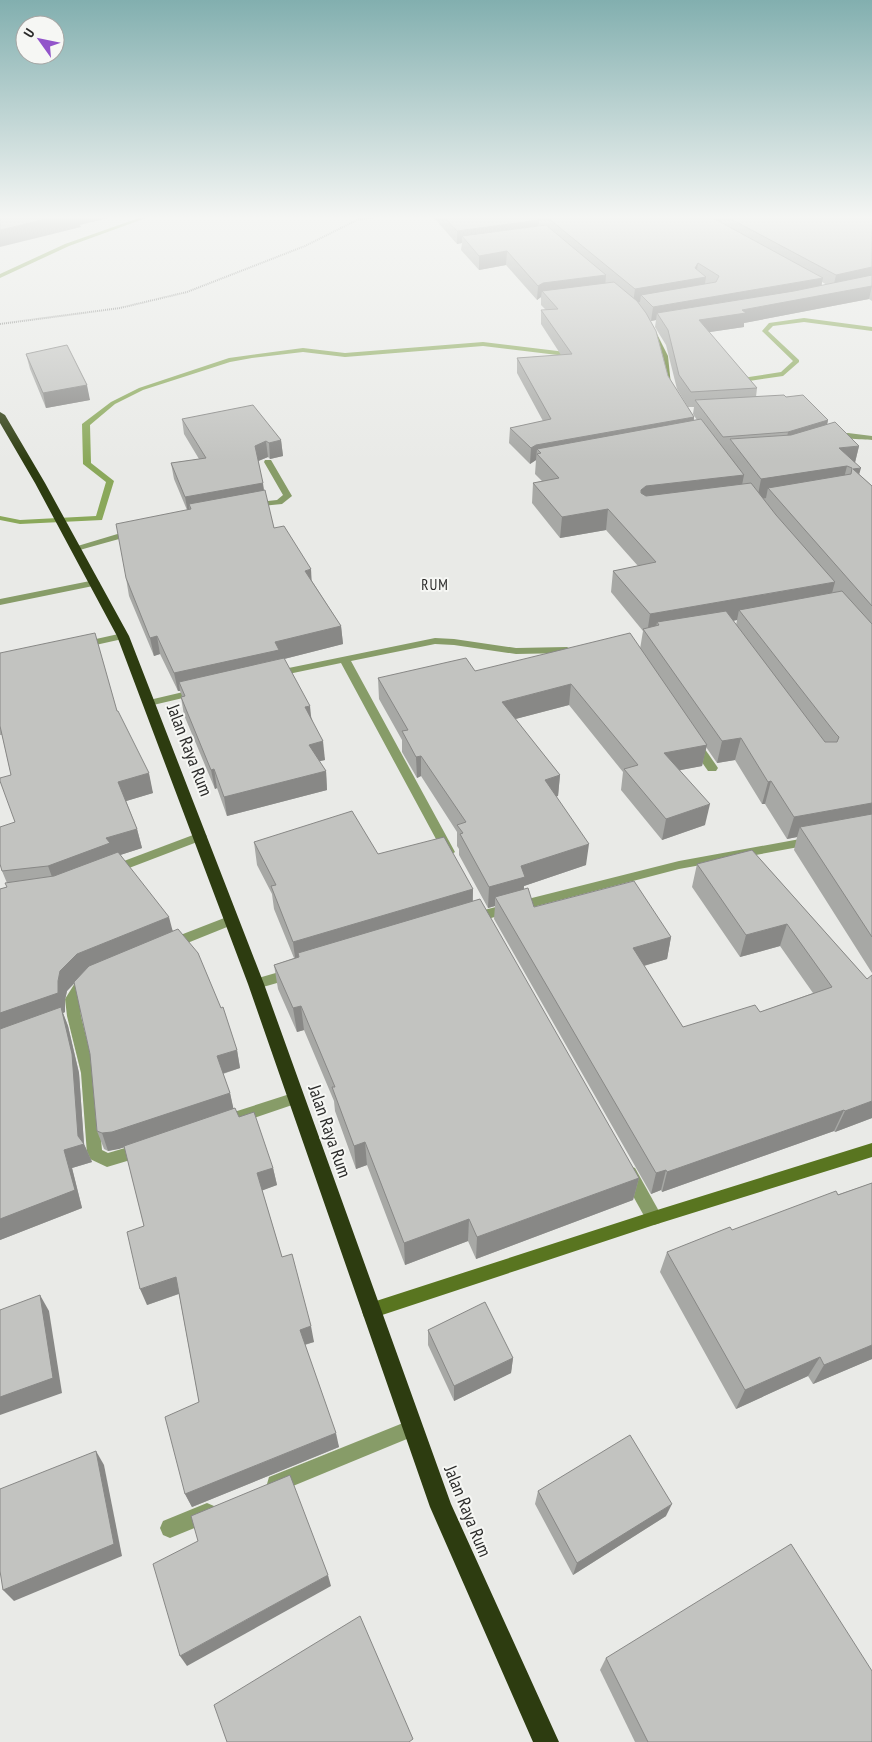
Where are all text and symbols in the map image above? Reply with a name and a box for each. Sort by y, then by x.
north arrow [15,15,65,65]
text: U [20,25,39,41]
district label: RUM [421,575,449,594]
street label: Jalan Raya Rum [162,700,218,799]
street label: Jalan Raya Rum [303,1081,357,1180]
street label: Jalan Raya Rum [439,1461,497,1560]

